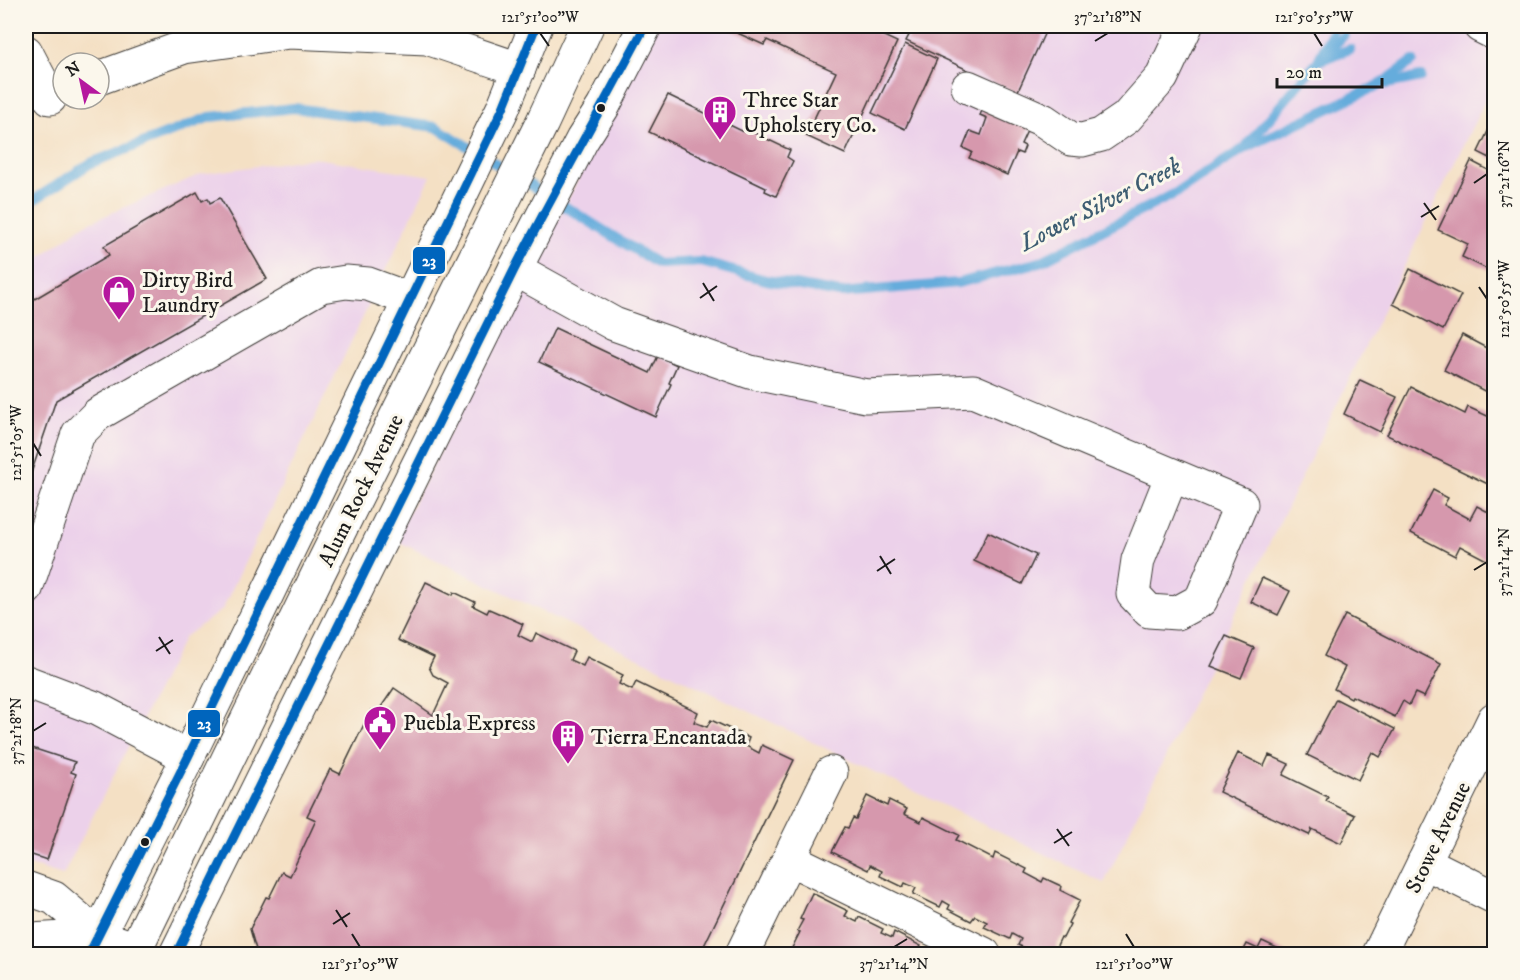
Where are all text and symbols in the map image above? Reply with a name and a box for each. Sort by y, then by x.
text: 121°51'00"W [501,8,579,27]
text: 37°21'18"N [1074,8,1142,27]
text: 121°50'55"W [1275,8,1354,27]
north arrow [51,51,111,111]
scale bar [1277,51,1382,89]
text: N [62,57,84,81]
text: 20 m [1286,62,1322,84]
place label: Three Star Upholstery Co. [743,87,877,139]
building icon: Three Star Upholstery Co. [702,94,738,141]
unlabelled marker [595,102,607,114]
text: 37°21'16"N [1495,140,1514,208]
water label: Lower Silver Creek [1013,151,1186,259]
line badge: 23 [412,246,446,275]
text: 23 [422,251,436,271]
text: 121°50'55"W [1495,259,1514,338]
place label: Dirty Bird Laundry [142,267,233,319]
shop icon: Dirty Bird Laundry [101,274,137,321]
text: 121°51'05"W [7,404,26,481]
street label: Alum Rock Avenue [313,410,410,571]
text: 37°21'14"N [1495,528,1514,596]
text: 37°21'18"N [7,697,26,765]
public building icon: Puebla Express [362,704,398,751]
line badge: 23 [187,709,221,738]
place label: Puebla Express [403,710,536,737]
text: 23 [197,714,211,734]
building icon: Tierra Encantada [550,718,586,765]
place label: Tierra Encantada [591,724,747,751]
street label: Stowe Avenue [1400,778,1477,898]
unlabelled marker [139,836,151,848]
text: 121°51'05"W [322,955,399,974]
text: 37°21'14"N [860,955,928,974]
text: 121°51'00"W [1095,955,1173,974]

